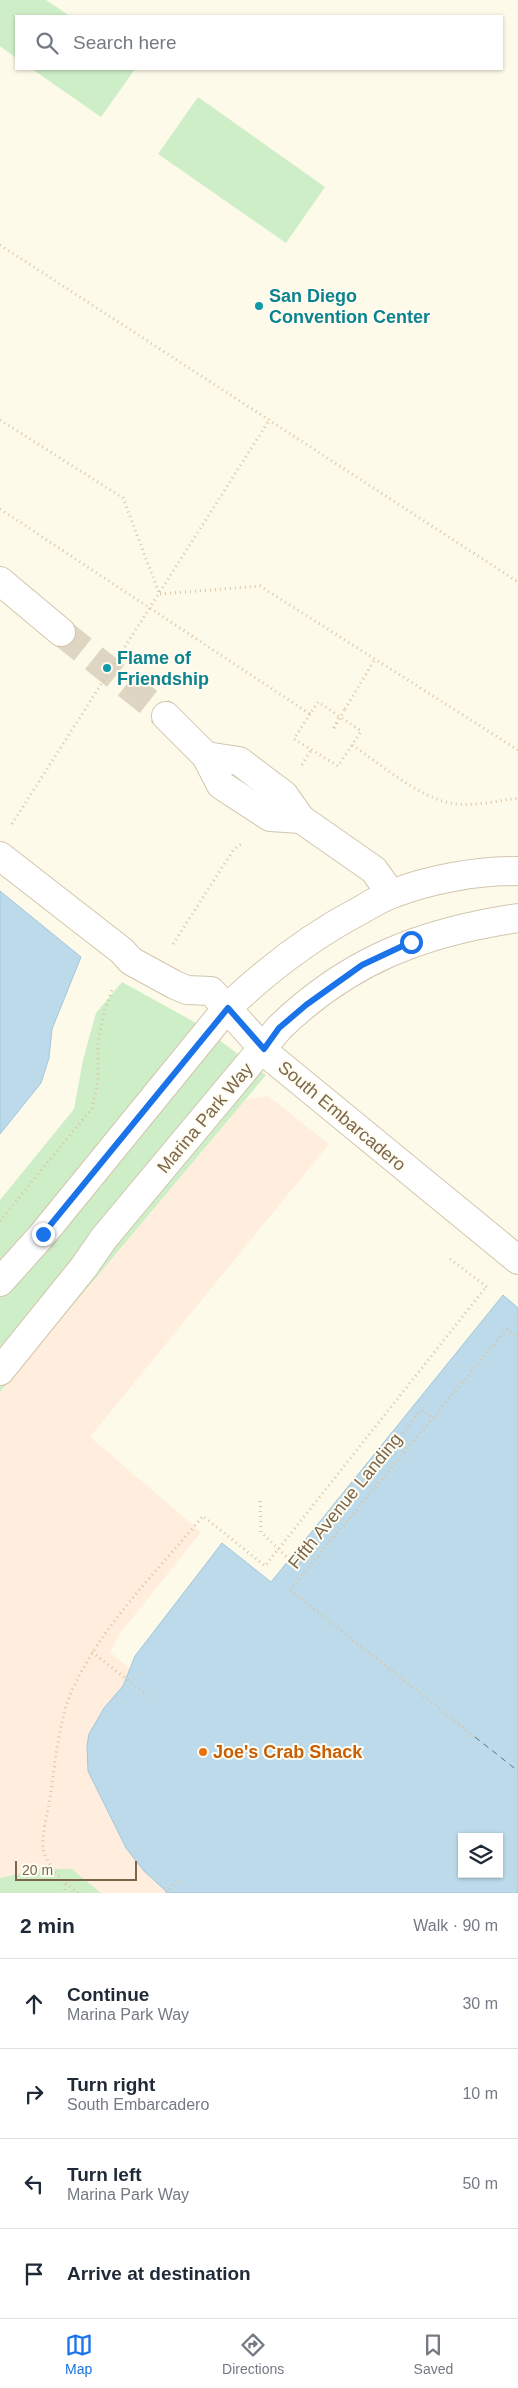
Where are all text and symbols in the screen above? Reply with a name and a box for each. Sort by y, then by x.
search box [15,15,503,70]
icon: search [33,29,61,57]
text: Search here [73,32,177,53]
place label: San Diego Convention Center [269,286,430,327]
marker: San Diego Convention Center [253,300,265,312]
place label: Flame of Friendship [117,648,209,689]
marker: Flame of Friendship [101,662,113,674]
route start [400,931,423,954]
street label: South Embarcadero [274,1057,410,1175]
street label: Marina Park Way [153,1059,257,1177]
route end [32,1223,55,1246]
street label: Fifth Avenue Landing [284,1429,406,1573]
place label: Joe's Crab Shack [213,1742,363,1762]
marker: Joe's Crab Shack [197,1746,209,1758]
map controls [458,1833,503,1878]
button: layers [458,1833,503,1878]
scale bar [15,1858,138,1881]
text: 20 m [22,1862,53,1878]
text: 2 min [20,1914,75,1937]
text: Walk · 90 m [413,1917,498,1934]
text: Continue [67,1984,149,2005]
icon: ahead [20,1990,48,2018]
text: 30 m [462,1995,498,2012]
text: Marina Park Way [67,2006,189,2023]
text: Turn right [67,2074,155,2095]
icon: right [20,2080,48,2108]
text: 10 m [462,2085,498,2102]
text: South Embarcadero [67,2096,209,2113]
text: Turn left [67,2164,142,2185]
icon: left [20,2170,48,2198]
text: 50 m [462,2175,498,2192]
text: Marina Park Way [67,2186,189,2203]
icon: arrive [20,2260,48,2288]
text: Arrive at destination [67,2263,251,2284]
tab: Map [65,2331,93,2377]
tab: Directions [222,2331,284,2377]
tab: Saved [414,2331,453,2377]

